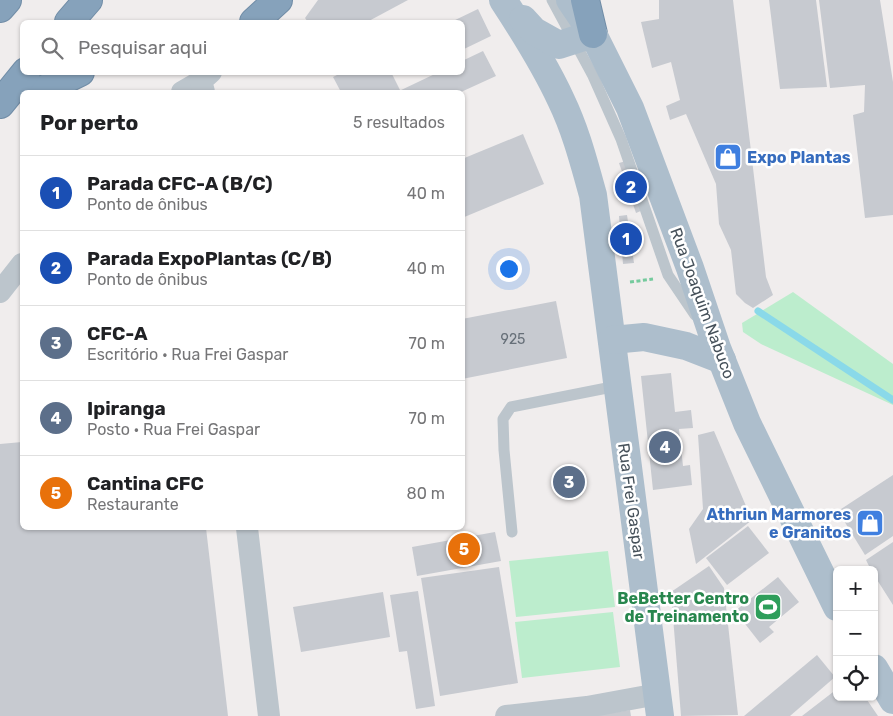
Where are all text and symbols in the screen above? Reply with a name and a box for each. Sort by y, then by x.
search box [20,20,465,75]
icon: search [38,34,66,62]
text: Pesquisar aqui [78,36,207,59]
text: Por perto [40,110,138,135]
text: 5 resultados [353,113,445,132]
shop icon: Expo Plantas [713,142,743,172]
place label: Expo Plantas [747,148,851,167]
pin: 2 [615,168,647,206]
text: Parada CFC-A (B/C) [87,172,273,195]
text: 1 [52,184,60,203]
text: 40 m [407,184,445,203]
text: Ponto de ônibus [87,195,208,214]
pin: 1 [610,220,642,258]
street label: Rua Joaquim Nabuco [666,225,739,381]
text: Parada ExpoPlantas (C/B) [87,247,332,270]
your location [496,256,522,282]
text: 2 [51,259,61,278]
text: 40 m [407,259,445,278]
text: Ponto de ônibus [87,270,208,289]
text: CFC-A [87,322,148,345]
house number: 925 [501,331,525,348]
text: 3 [51,334,61,353]
text: 70 m [408,334,445,353]
text: Escritório · Rua Frei Gaspar [87,345,288,364]
text: Ipiranga [87,397,166,420]
text: 4 [51,409,61,428]
text: 70 m [408,409,445,428]
text: Posto · Rua Frei Gaspar [87,420,260,439]
pin: 4 [649,428,681,466]
street label: Rua Frei Gaspar [614,442,649,560]
pin: 3 [553,463,585,501]
text: Cantina CFC [87,472,204,495]
text: 5 [51,484,61,503]
text: 80 m [407,484,445,503]
text: Restaurante [87,495,179,514]
place label: Athriun Marmores e Granitos [706,505,851,542]
shop icon: Athriun Marmores e Granitos [855,508,885,538]
pin: 5 [448,530,480,568]
map controls [833,566,878,701]
button: + [833,566,878,611]
place label: BeBetter Centro de Treinamento [617,589,749,626]
sports icon: BeBetter Centro de Treinamento [753,592,783,622]
button: − [833,611,878,656]
button: locate [833,656,878,701]

